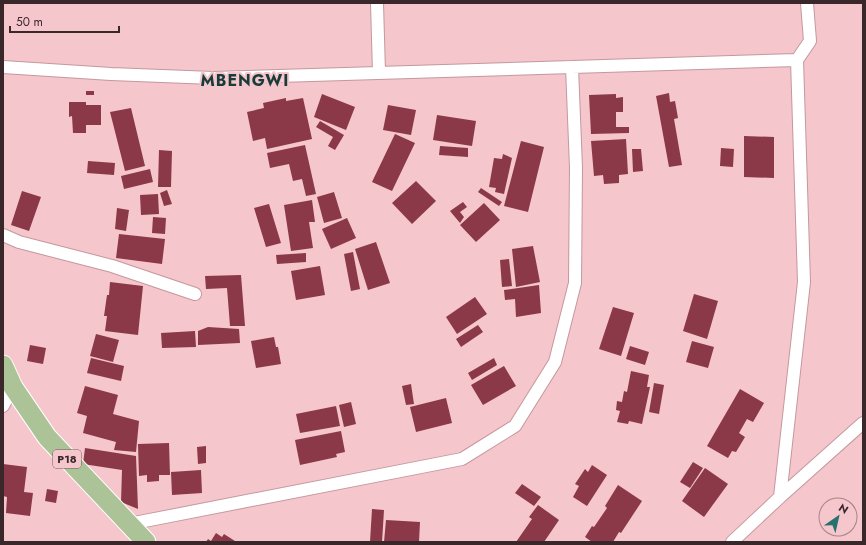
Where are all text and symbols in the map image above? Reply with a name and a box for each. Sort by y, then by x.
scale bar [10,8,119,34]
text: 50 m [16,13,43,31]
district label: MBENGWI [201,69,289,92]
road number: P18 [53,450,81,468]
north arrow [818,497,858,537]
text: N [835,500,852,518]

